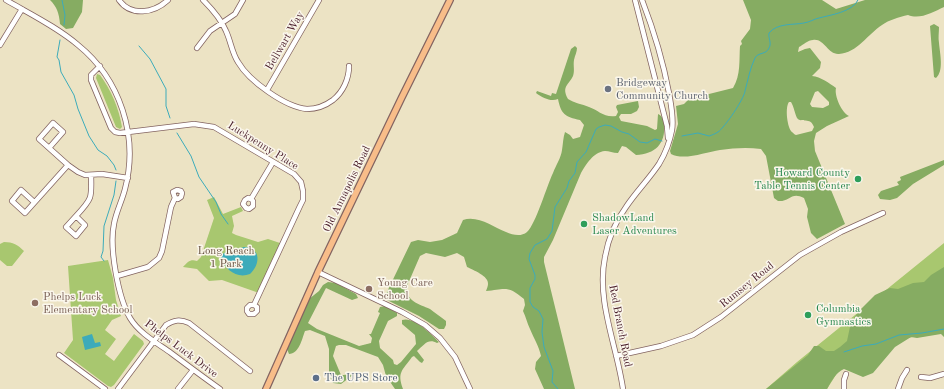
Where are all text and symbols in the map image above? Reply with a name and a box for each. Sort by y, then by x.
street label: Bellwart Way [263,9,307,73]
place label: Bridgeway Community Church [616,76,708,102]
marker: Bridgeway Community Church [603,84,613,94]
street label: Luckpenny Place [225,119,301,173]
street label: Old Annapolis Road [320,144,374,234]
place label: Howard County Table Tennis Center [754,166,850,192]
marker: Howard County Table Tennis Center [853,174,863,184]
place label: ShadowLand Laser Adventures [592,211,677,237]
marker: ShadowLand Laser Adventures [579,219,589,229]
park label: Long Reach 1 Park [198,244,254,270]
street label: Rumsey Road [717,259,777,311]
place label: Young Care School [377,276,433,302]
marker: Young Care School [364,284,374,294]
street label: Red Branch Road [606,284,634,368]
place label: Phelps Luck Elementary School [43,290,133,316]
marker: Phelps Luck Elementary School [30,298,40,308]
place label: Columbia Gymnastics [816,302,871,328]
marker: Columbia Gymnastics [803,310,813,320]
street label: Phelps Luck Drive [142,317,220,381]
place label: The UPS Store [324,371,398,385]
marker: The UPS Store [311,373,321,383]

